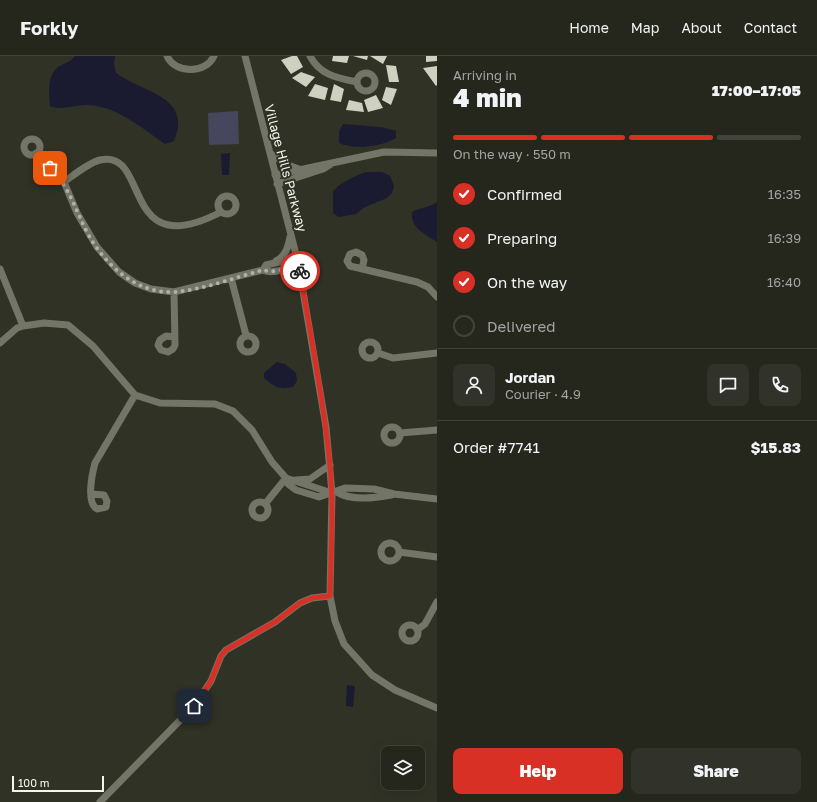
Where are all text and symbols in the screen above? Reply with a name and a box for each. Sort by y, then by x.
text: Forkly [20,16,78,39]
text: Home [569,19,609,36]
text: Map [631,19,659,36]
text: About [681,19,722,36]
text: Contact [744,19,797,36]
text: Arriving in [453,67,517,83]
text: 17:00–17:05 [712,81,801,99]
text: 4 min [453,82,522,113]
street label: Village Hills Parkway [261,102,311,234]
text: On the way · 550 m [453,146,571,162]
pin [33,151,67,185]
icon: bag [39,157,61,179]
icon: check [453,183,475,205]
text: Confirmed [487,185,562,203]
text: 16:35 [768,186,801,202]
icon: check [453,227,475,249]
text: Preparing [487,229,557,247]
text: 16:39 [767,230,801,246]
courier [280,251,320,291]
icon: bike [289,260,311,282]
icon: check [453,271,475,293]
text: On the way [487,273,567,291]
text: 16:40 [767,274,801,290]
text: Delivered [487,317,555,335]
button: person [453,364,495,406]
button: chat [707,364,749,406]
button: phone [759,364,801,406]
text: Jordan [505,368,555,386]
text: Courier · 4.9 [505,386,581,402]
text: Order #7741 [453,438,540,456]
text: $15.83 [751,438,801,456]
pin [177,689,211,723]
icon: home [183,695,205,717]
map controls [381,746,425,790]
button: layers [381,746,425,790]
button: Help [453,748,623,794]
button: Share [631,748,801,794]
scale bar [12,774,104,793]
text: 100 m [18,776,49,789]

